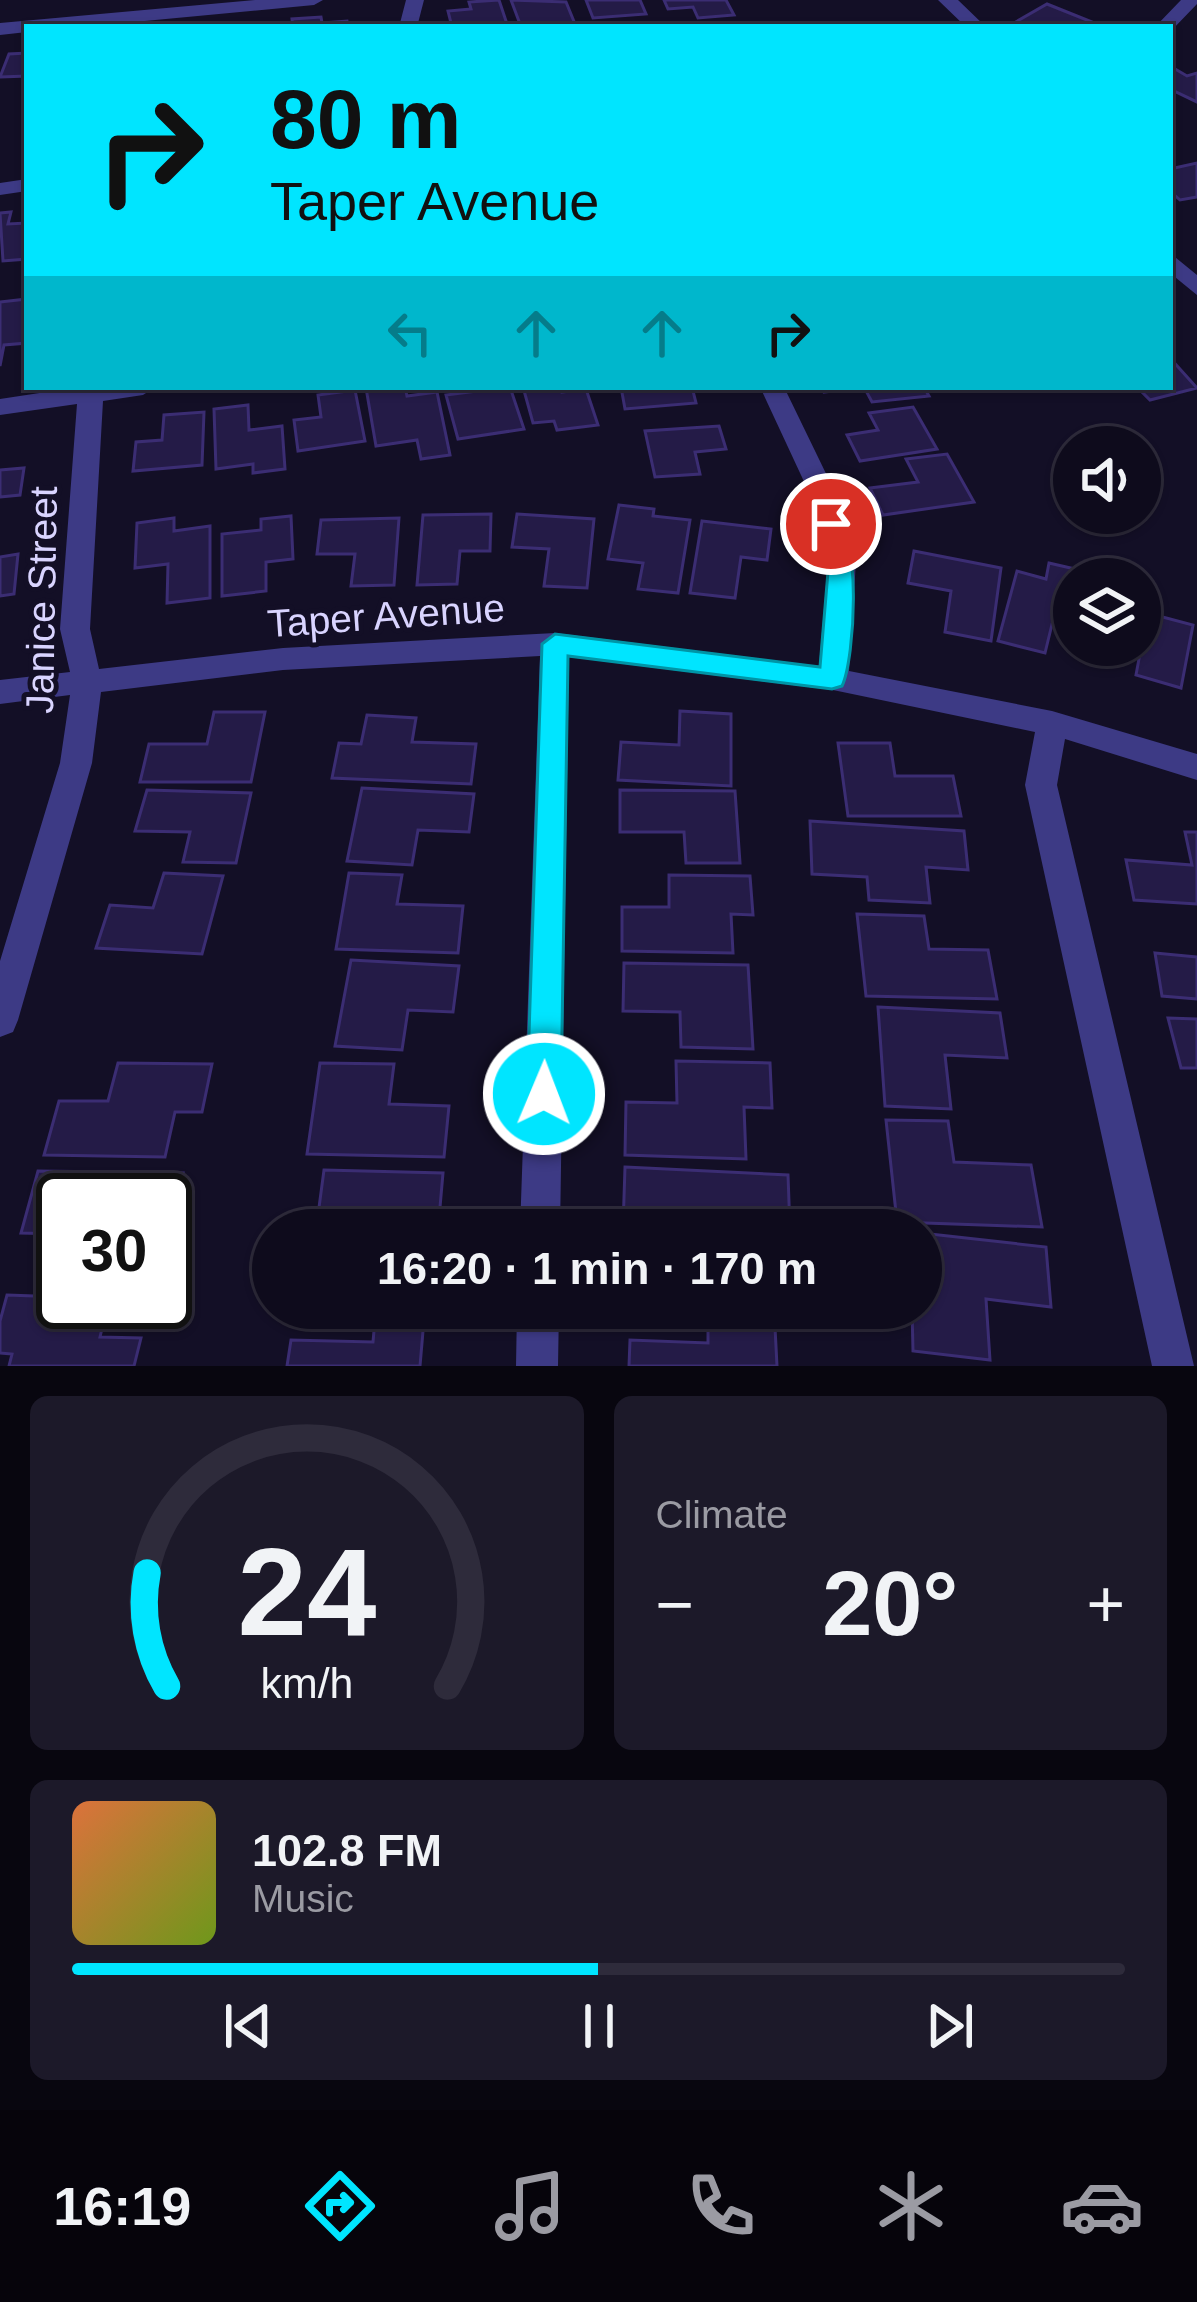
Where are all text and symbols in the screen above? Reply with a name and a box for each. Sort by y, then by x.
icon: right [72,72,228,228]
text: 80 m [270,72,461,166]
text: Taper Avenue [270,171,599,231]
icon: left [377,300,443,366]
icon: ahead [503,300,569,366]
icon: ahead [629,300,695,366]
icon: right [755,300,821,366]
map controls [1053,426,1161,666]
button: sound [1053,426,1161,534]
pin [780,473,882,575]
street label: Janice Street [18,486,65,714]
icon: arrive [798,491,864,557]
button: layers [1053,558,1161,666]
street label: Taper Avenue [266,586,506,645]
position arrow [481,1031,607,1157]
speed limit sign: 30 [36,1173,192,1329]
text: 16:20 · 1 min · 170 m [377,1243,817,1294]
text: Climate [656,1493,788,1536]
text: 24 [237,1522,376,1661]
text: 20° [822,1554,958,1654]
text: − [656,1567,694,1641]
text: + [1086,1567,1125,1641]
text: km/h [260,1659,353,1707]
text: 102.8 FM [252,1825,442,1876]
text: Music [252,1877,354,1920]
icon: previous [215,1993,281,2059]
icon: pause [566,1993,632,2059]
icon: next [917,1993,983,2059]
icon: directions [298,2164,382,2248]
icon: music [488,2164,572,2248]
icon: phone [679,2164,763,2248]
icon: climate [869,2164,953,2248]
icon: car [1060,2164,1144,2248]
text: 16:19 [53,2176,191,2236]

